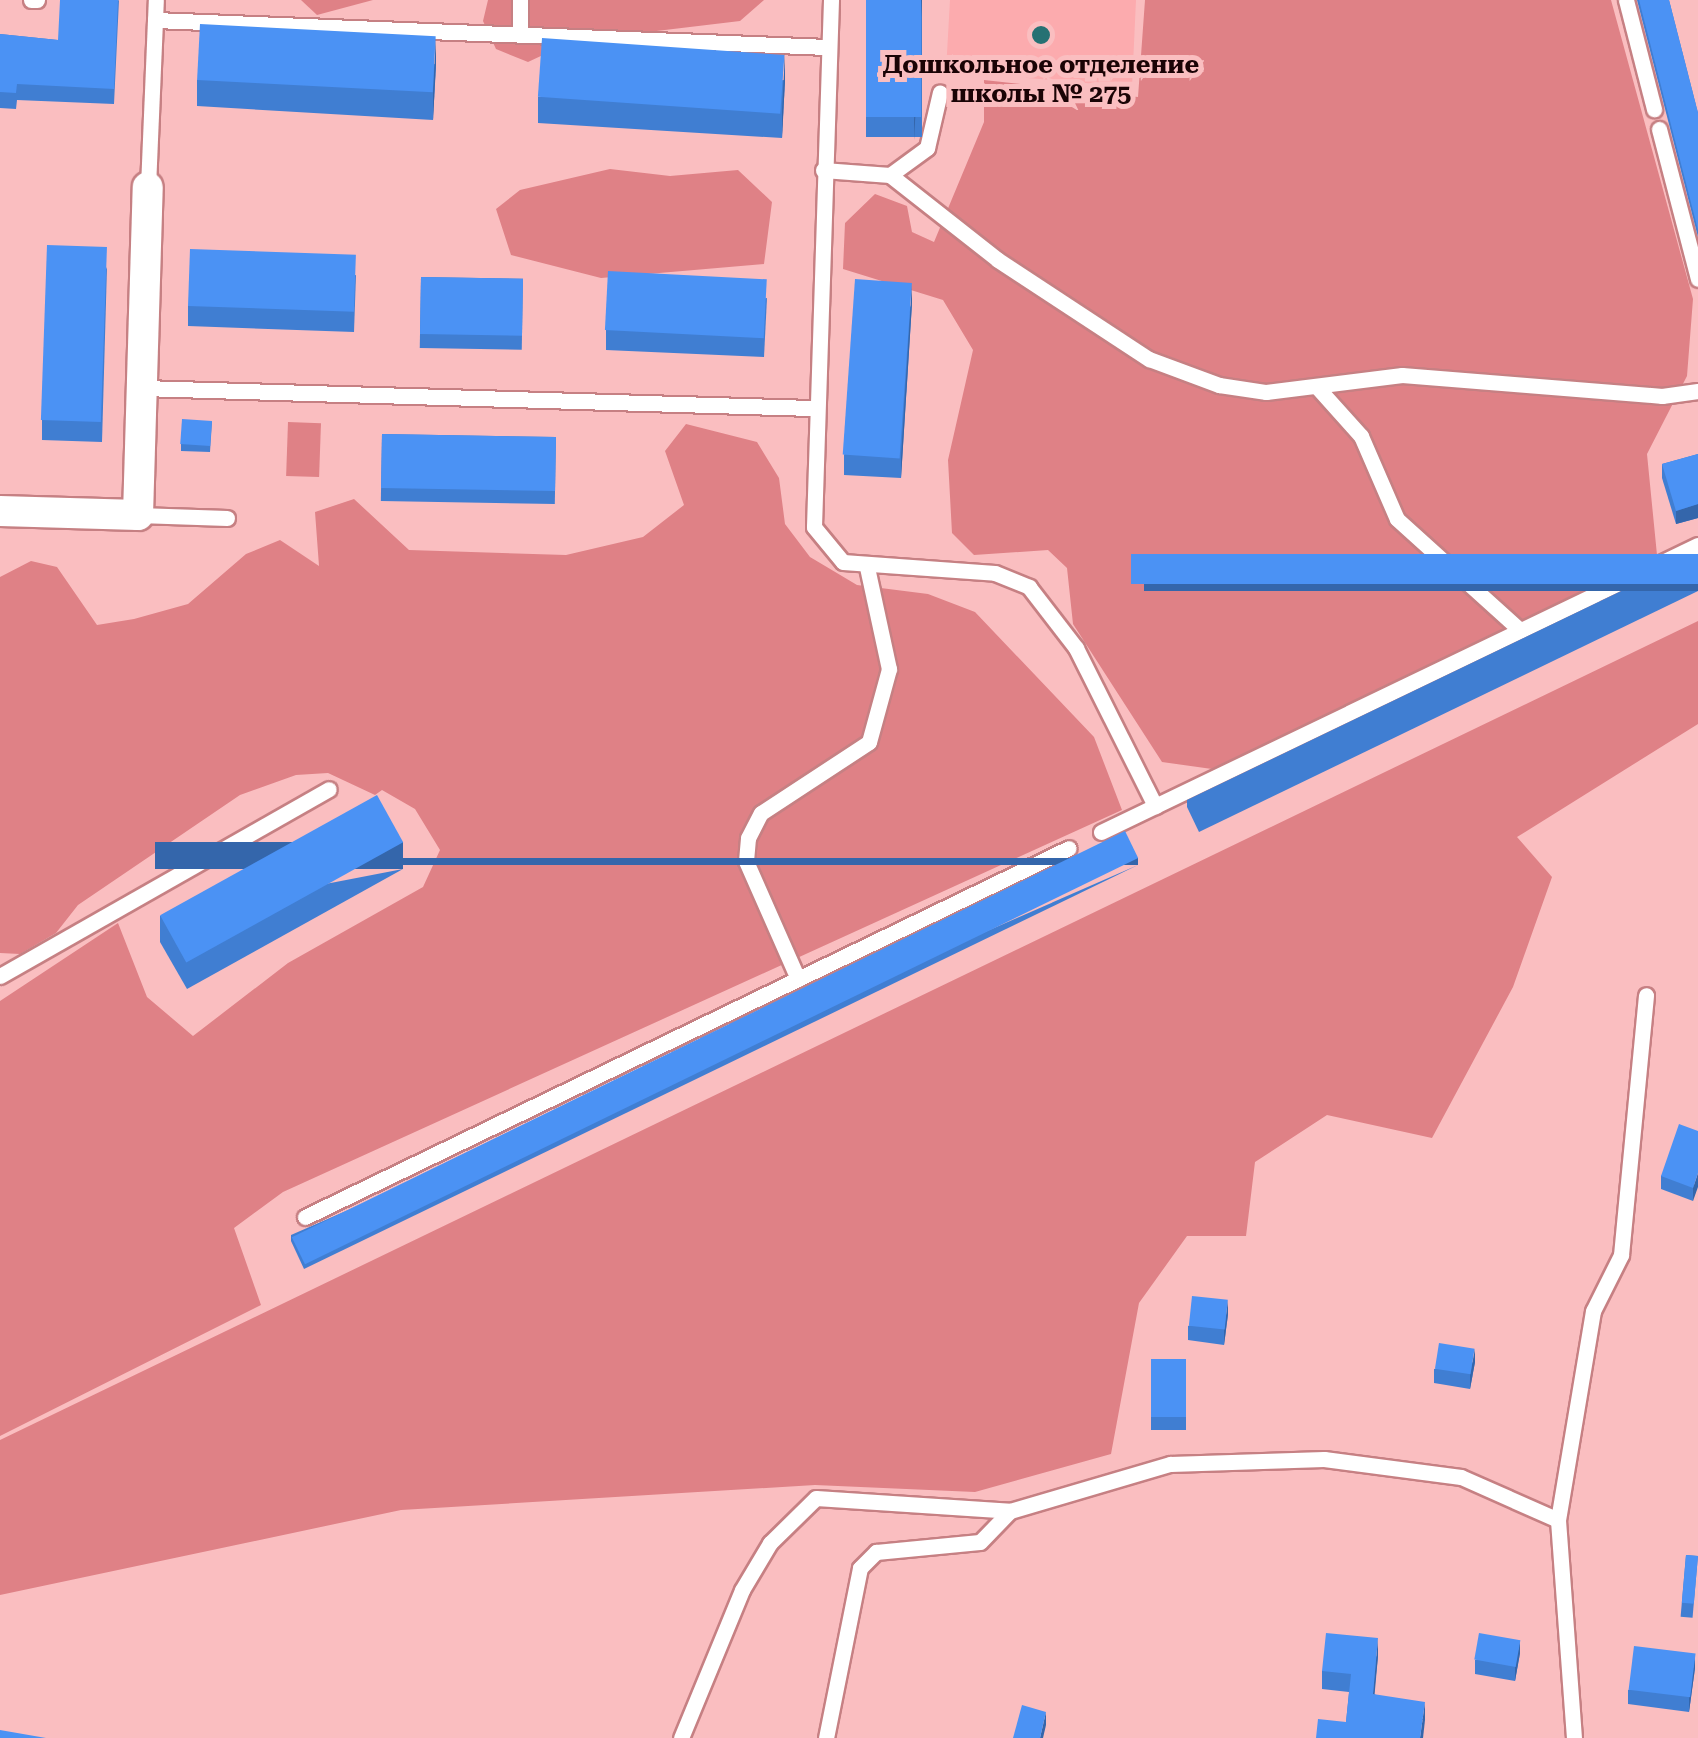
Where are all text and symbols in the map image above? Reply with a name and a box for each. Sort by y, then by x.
marker: Дошкольное отделение школы № 275 [1030,24,1052,46]
place label: Дошкольное отделение школы № 275 [883,51,1199,110]

